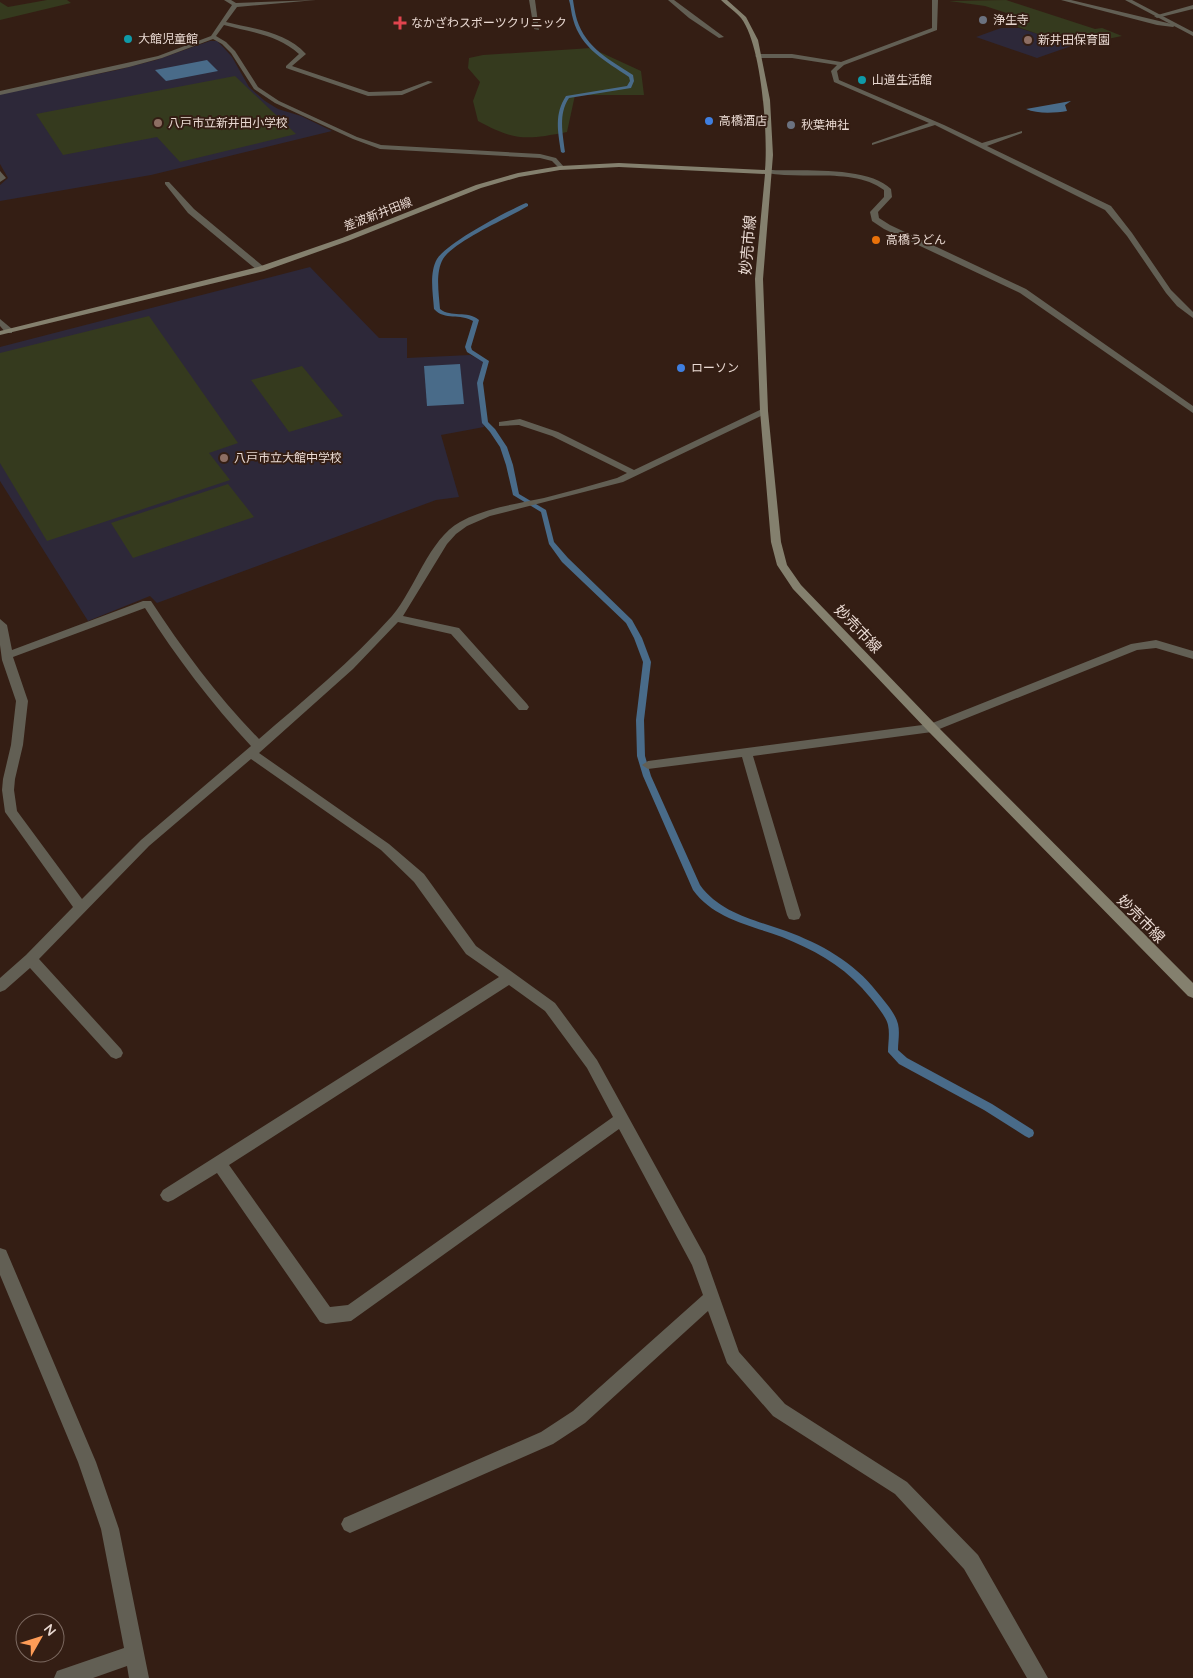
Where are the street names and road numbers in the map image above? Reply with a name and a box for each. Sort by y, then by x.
street label: 差波新井田線 [342,194,414,233]
street label: 妙売市線 [735,214,760,276]
street label: 妙売市線 [831,600,886,657]
street label: 妙売市線 [1113,891,1169,947]

